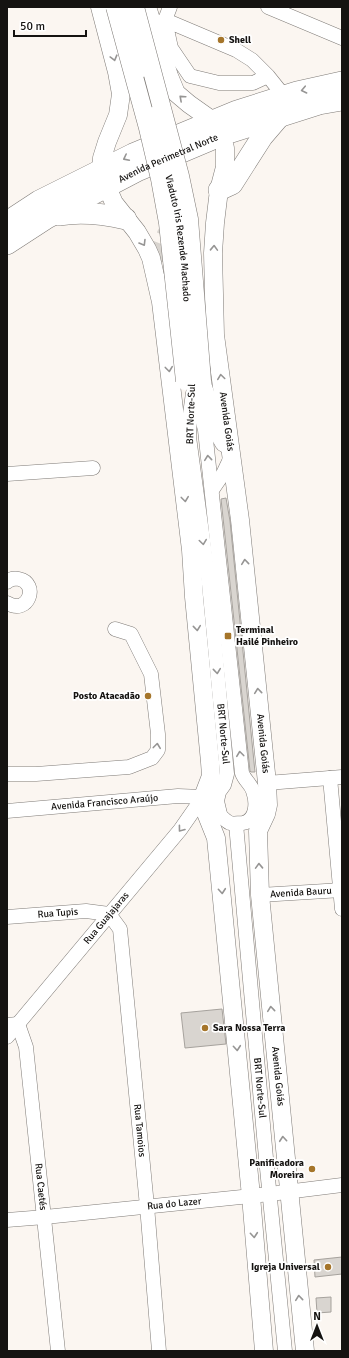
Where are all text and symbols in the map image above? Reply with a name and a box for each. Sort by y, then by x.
scale bar [14,12,86,38]
text: 50 m [20,19,45,34]
place label: Shell [229,34,251,46]
marker: Shell [216,35,226,45]
one-way arrow [109,54,118,61]
one-way arrow [301,86,307,94]
one-way arrow [179,95,187,103]
street label: Avenida Perimetral Norte [116,131,220,186]
one-way arrow [123,153,130,161]
street label: Viaduto Iris Rezende Machado [162,174,193,302]
one-way arrow [139,239,146,246]
one-way arrow [209,245,218,251]
one-way arrow [164,366,173,373]
one-way arrow [217,374,226,380]
street label: BRT Norte-Sul [184,383,198,445]
street label: Avenida Goiás [217,391,237,453]
one-way arrow [204,455,213,461]
one-way arrow [180,496,189,502]
one-way arrow [198,539,207,545]
one-way arrow [240,559,249,565]
place label: Terminal Hailé Pinheiro [236,624,298,648]
one-way arrow [192,625,201,631]
marker: Terminal Hailé Pinheiro [223,631,233,641]
one-way arrow [212,668,221,675]
one-way arrow [253,688,262,694]
place label: Posto Atacadão [73,690,140,702]
marker: Posto Atacadão [143,691,153,701]
street label: BRT Norte-Sul [214,703,232,765]
street label: Avenida Goiás [254,713,272,775]
one-way arrow [152,742,161,749]
one-way arrow [236,751,245,757]
street label: Avenida Francisco Araújo [51,792,159,813]
one-way arrow [179,824,186,831]
one-way arrow [254,863,263,869]
street label: Avenida Bauru [270,885,332,900]
one-way arrow [217,888,226,894]
street label: Rua Guajajaras [81,889,132,947]
street label: Rua Tupis [37,906,79,921]
one-way arrow [267,1006,276,1012]
place label: Sara Nossa Terra [213,1022,285,1034]
marker: Sara Nossa Terra [200,1023,210,1033]
one-way arrow [232,1045,241,1051]
street label: Avenida Goiás [269,1046,287,1107]
street label: BRT Norte-Sul [251,1057,268,1119]
street label: Rua Tamoios [131,1103,148,1158]
one-way arrow [279,1136,288,1142]
place label: Panificadora Moreira [249,1157,304,1181]
street label: Rua Caetés [32,1163,49,1212]
marker: Panificadora Moreira [307,1164,317,1174]
street label: Rua do Lazer [146,1195,202,1213]
one-way arrow [249,1232,258,1238]
place label: Igreja Universal [251,1261,320,1273]
marker: Igreja Universal [323,1262,333,1272]
one-way arrow [295,1295,304,1301]
north arrow [297,1306,337,1346]
text: N [313,1310,321,1323]

